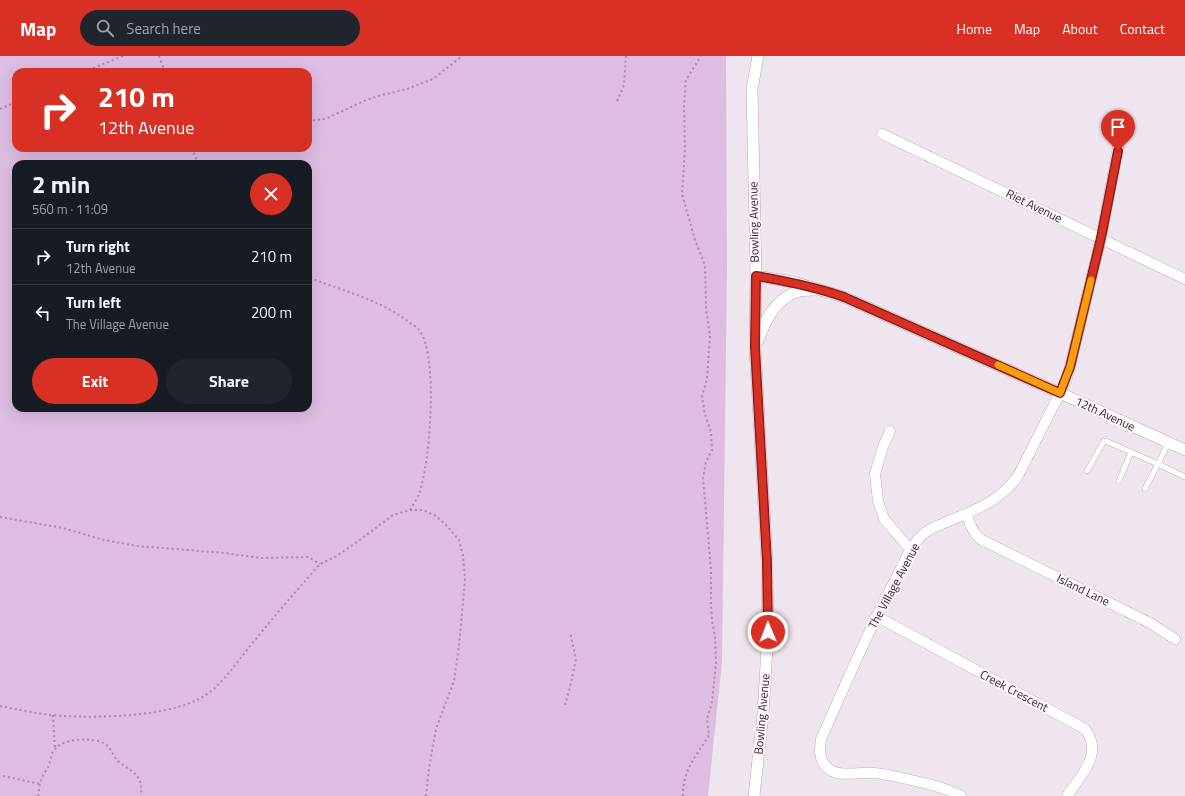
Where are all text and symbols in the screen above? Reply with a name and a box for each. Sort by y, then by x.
search box [80,10,360,46]
text: Map [20,14,56,43]
icon: search [94,17,116,39]
text: Search here [126,17,201,40]
text: Home [957,18,992,39]
text: Map [1014,18,1040,39]
text: About [1062,18,1098,39]
text: Contact [1120,18,1165,39]
text: 210 m [98,75,175,118]
icon: right [32,84,84,136]
pin [1101,110,1135,151]
text: 12th Avenue [98,114,194,141]
icon: arrive [1107,116,1129,138]
text: 2 min [32,166,90,202]
button: close [250,173,292,215]
street label: Bowling Avenue [743,181,764,263]
street label: Riet Avenue [1003,184,1066,227]
text: 560 m · 11:09 [32,199,108,219]
text: Turn right [66,235,130,258]
text: 210 m [251,245,292,268]
icon: right [32,246,54,268]
text: 12th Avenue [66,258,136,278]
text: Turn left [66,291,121,314]
text: 200 m [251,301,292,324]
icon: left [32,302,54,324]
text: The Village Avenue [66,314,169,334]
button: Exit [32,358,158,404]
button: Share [166,358,292,404]
street label: 12th Avenue [1072,391,1138,436]
street label: The Village Avenue [863,539,924,632]
street label: Island Lane [1053,569,1113,611]
position arrow [747,611,789,653]
street label: Creek Crescent [977,665,1053,717]
street label: Bowling Avenue [749,673,774,755]

